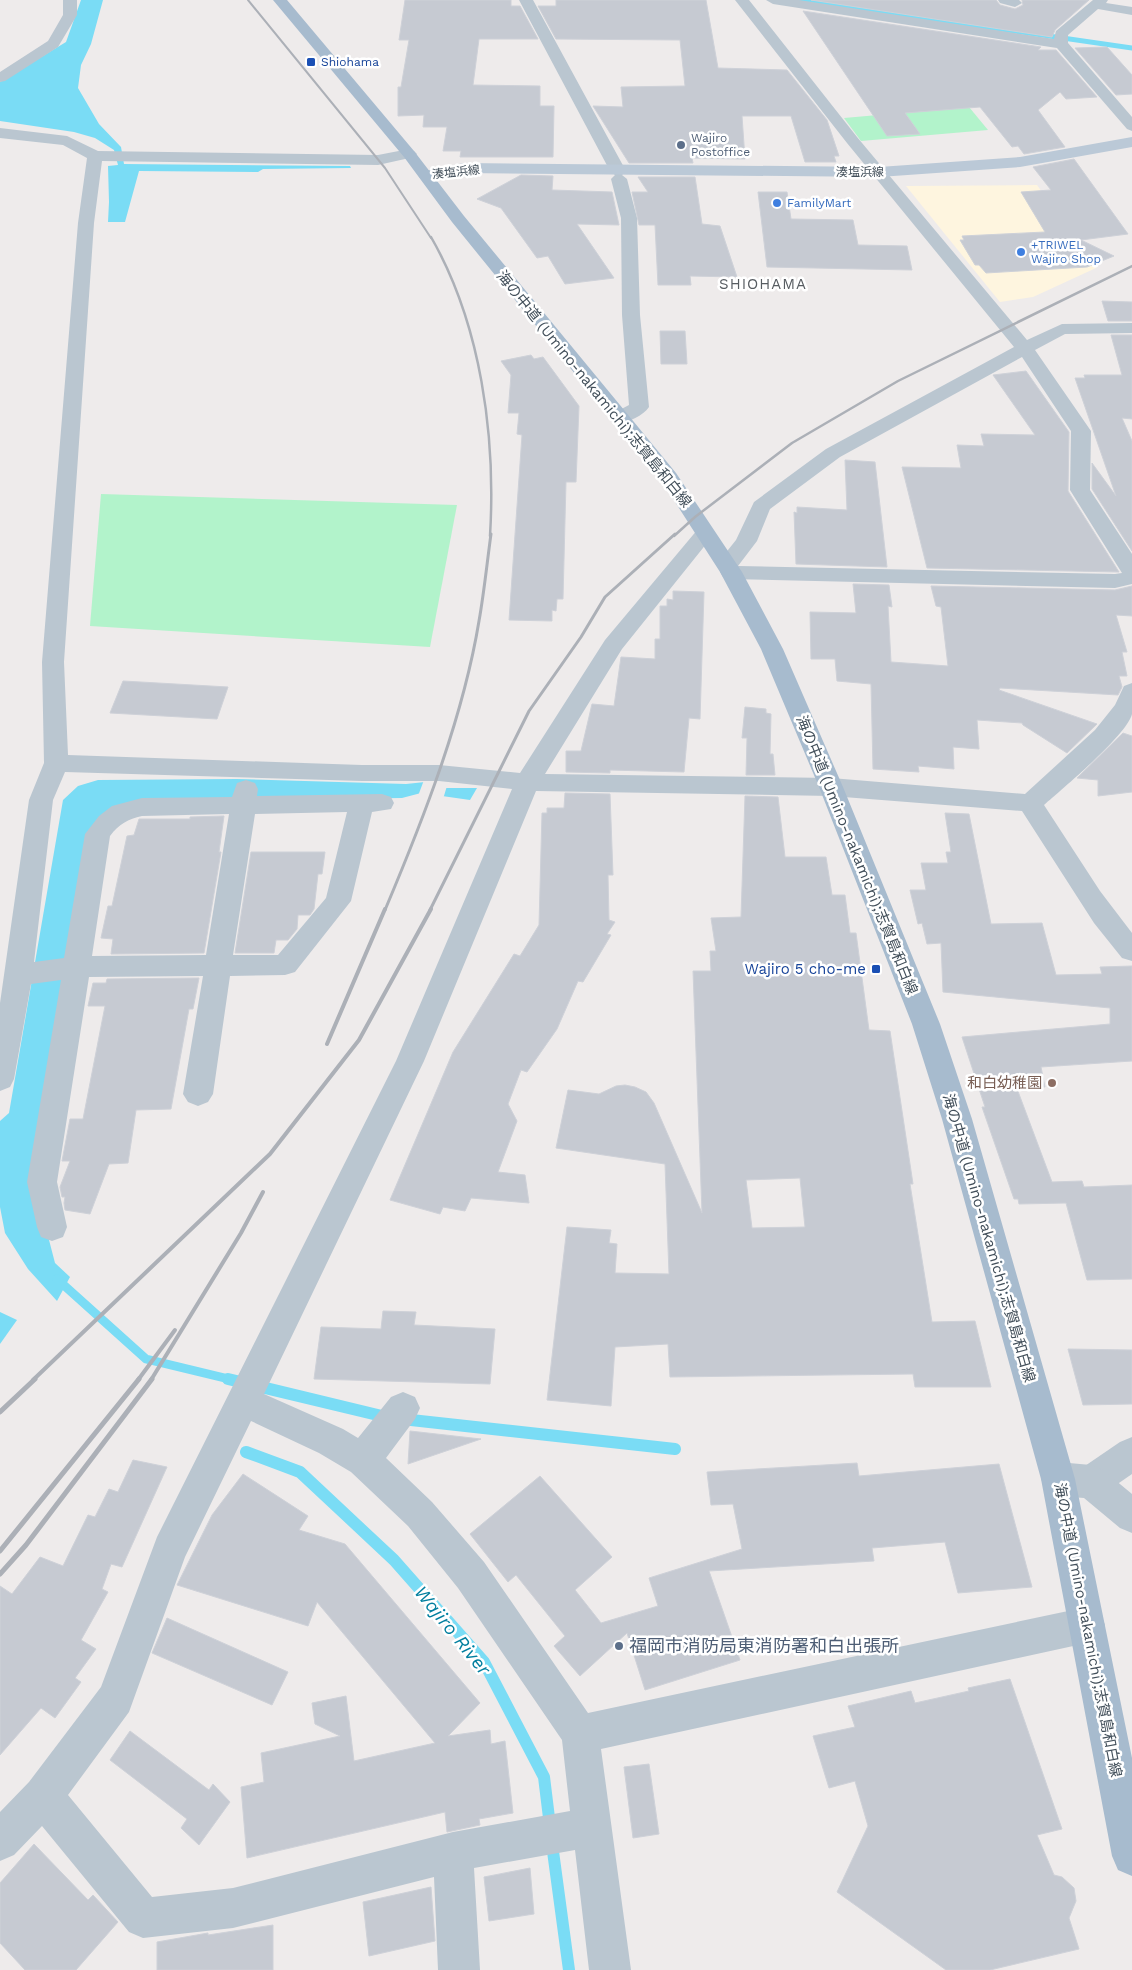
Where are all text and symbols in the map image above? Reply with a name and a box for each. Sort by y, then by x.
place label: Shiohama [321,55,379,69]
marker: Shiohama [305,56,317,68]
place label: Wajiro Postoffice [691,131,750,159]
marker: Wajiro Postoffice [675,139,687,151]
street label: 湊塩浜線 [431,163,481,181]
street label: 湊塩浜線 [836,165,884,179]
place label: FamilyMart [787,196,851,210]
marker: FamilyMart [771,197,783,209]
place label: +TRIWEL Wajiro Shop [1031,238,1101,266]
marker: +TRIWEL Wajiro Shop [1015,246,1027,258]
street label: 海の中道 (Umino-nakamichi);志賀島和白線 [493,267,695,511]
district label: SHIOHAMA [719,275,807,293]
street label: 海の中道 (Umino-nakamichi);志賀島和白線 [793,713,921,997]
place label: Wajiro 5 cho-me [745,960,866,978]
marker: Wajiro 5 cho-me [870,963,882,975]
place label: 和白幼稚園 [967,1074,1042,1092]
marker: 和白幼稚園 [1046,1077,1058,1089]
street label: 海の中道 (Umino-nakamichi);志賀島和白線 [939,1092,1039,1384]
street label: 海の中道 (Umino-nakamichi);志賀島和白線 [1051,1481,1125,1779]
water label: Wajiro River [410,1581,496,1680]
place label: 福岡市消防局東消防署和白出張所 [629,1635,899,1656]
marker: 福岡市消防局東消防署和白出張所 [613,1640,625,1652]

